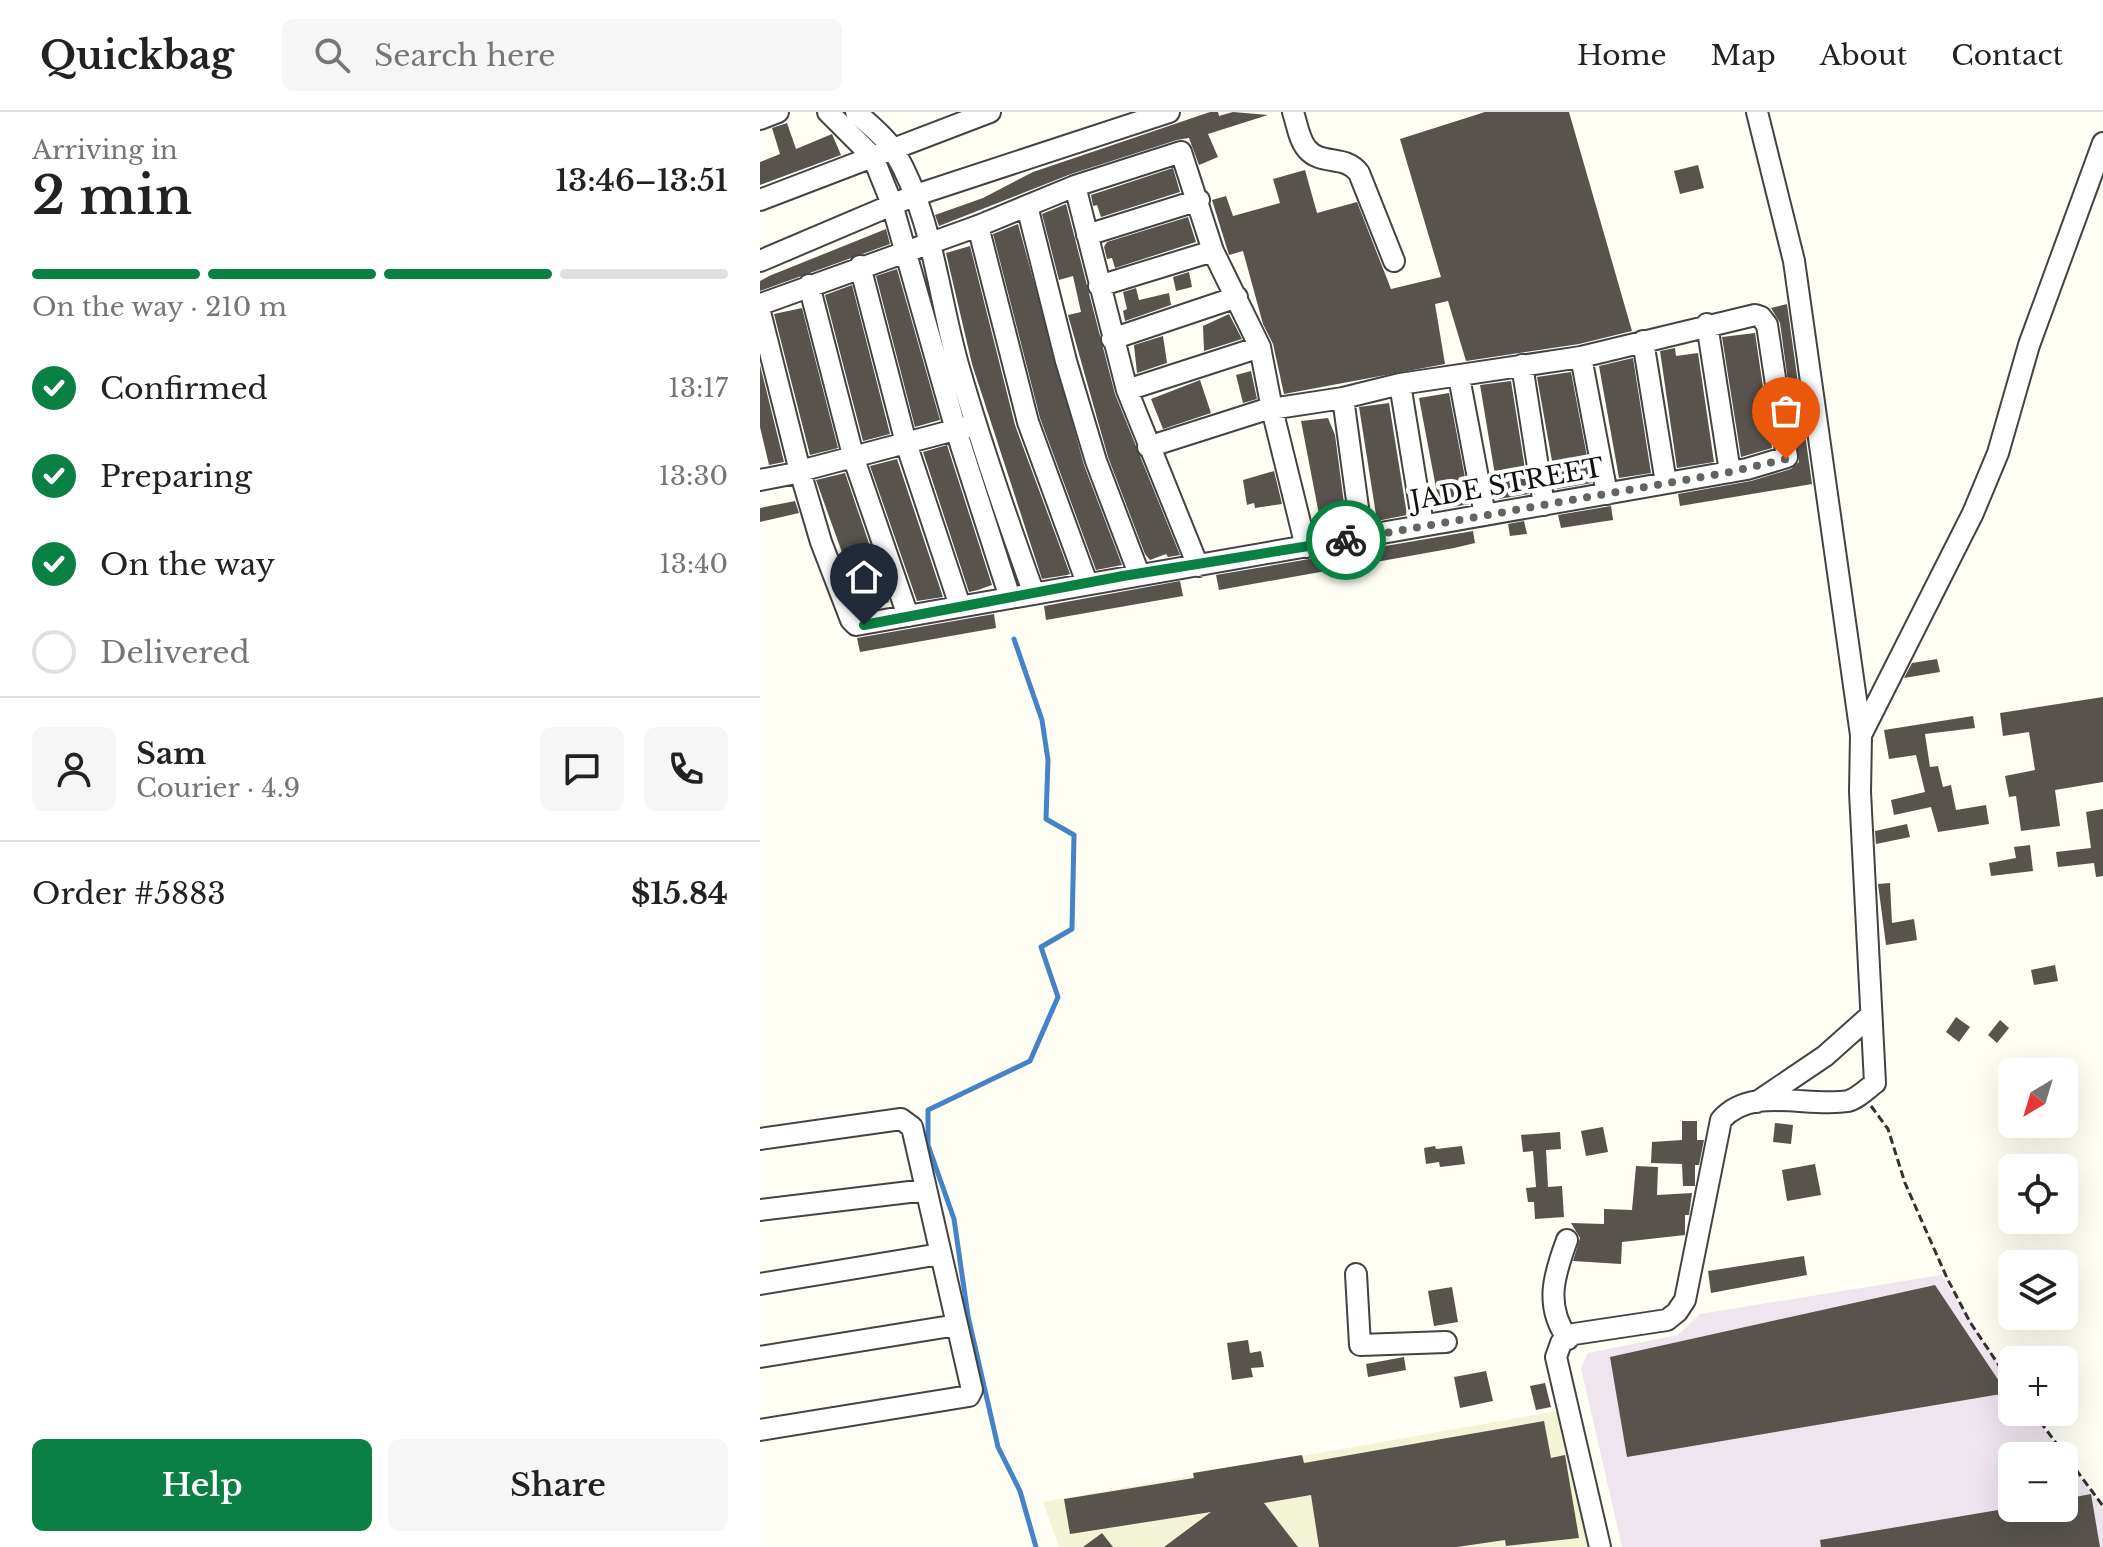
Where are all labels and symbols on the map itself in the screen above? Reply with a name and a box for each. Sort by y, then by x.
pin [1752,377,1820,459]
street label: JADE STREET [1405,451,1606,517]
courier [1306,500,1386,580]
pin [830,543,898,625]
north arrow [1998,1058,2078,1138]

